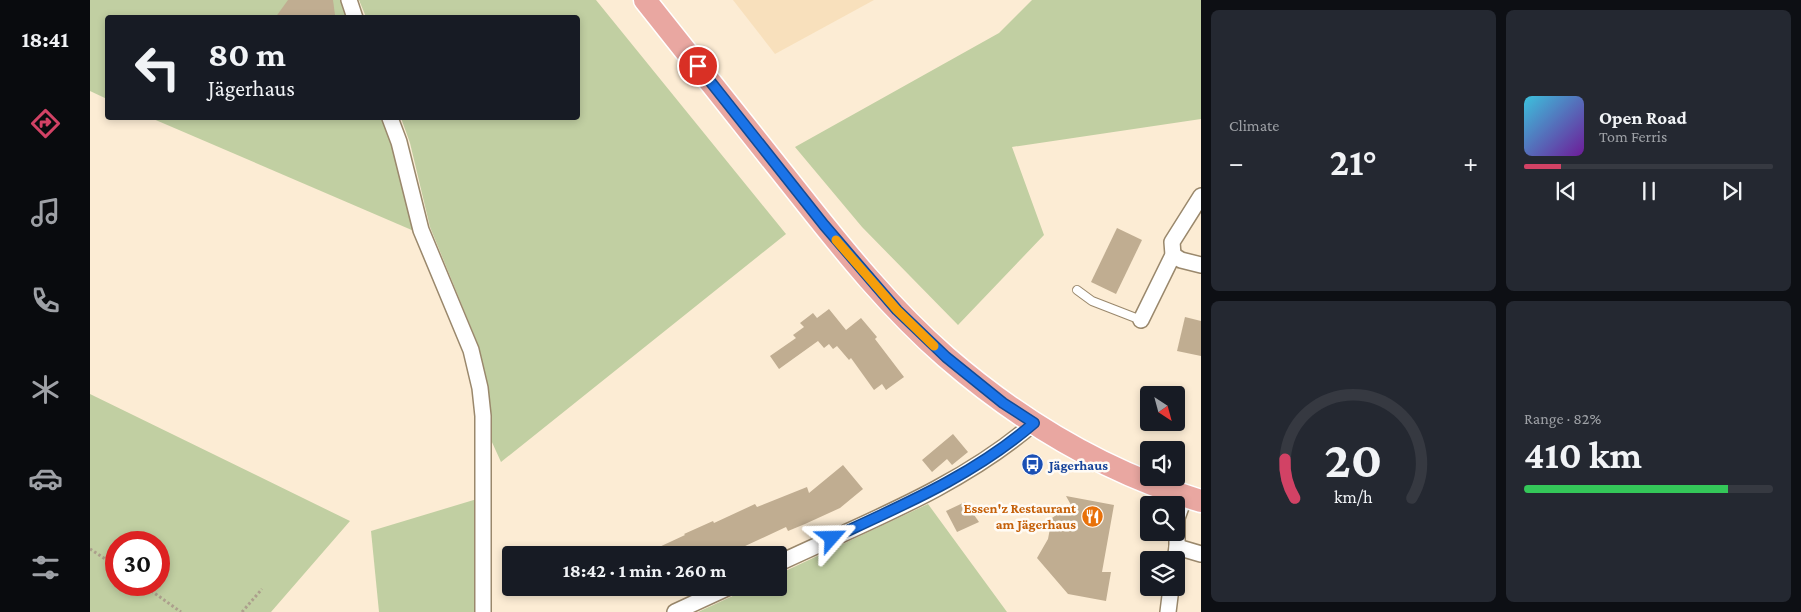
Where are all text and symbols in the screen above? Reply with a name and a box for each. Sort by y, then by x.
text: 18:41 [21,27,69,52]
icon: left [125,35,190,100]
text: 80 m [208,35,286,74]
pin [677,45,719,87]
icon: arrive [684,52,712,80]
text: Jägerhaus [208,76,295,101]
icon: directions [28,106,63,141]
text: Open Road [1599,107,1687,128]
text: Climate [1229,117,1279,134]
text: Tom Ferris [1599,128,1667,145]
text: 21° [1330,141,1377,183]
text: − [1229,147,1244,178]
text: + [1463,147,1478,178]
icon: previous [1552,177,1580,205]
icon: pause [1635,177,1663,205]
icon: next [1718,177,1746,205]
icon: music [28,195,63,230]
icon: phone [28,283,63,318]
icon: climate [28,372,63,407]
north arrow [1140,386,1185,431]
map controls [1140,386,1185,596]
text: Range · 82% [1524,410,1601,427]
text: 20 [1324,430,1383,488]
text: 410 km [1524,434,1642,476]
button: sound [1140,441,1185,486]
bus stop icon: Jägerhaus [1021,453,1045,477]
place label: Jägerhaus [1047,457,1108,473]
icon: car [28,461,63,496]
text: km/h [1334,487,1373,507]
button: search [1140,496,1185,541]
place label: Essen'z Restaurant am Jägerhaus [964,500,1077,532]
restaurant icon: Essen'z Restaurant am Jägerhaus [1080,504,1104,528]
position arrow [805,511,857,563]
speed limit sign: 30 [105,531,170,596]
icon: filters [28,550,63,585]
button: layers [1140,551,1185,596]
text: 18:42 · 1 min · 260 m [563,560,726,581]

